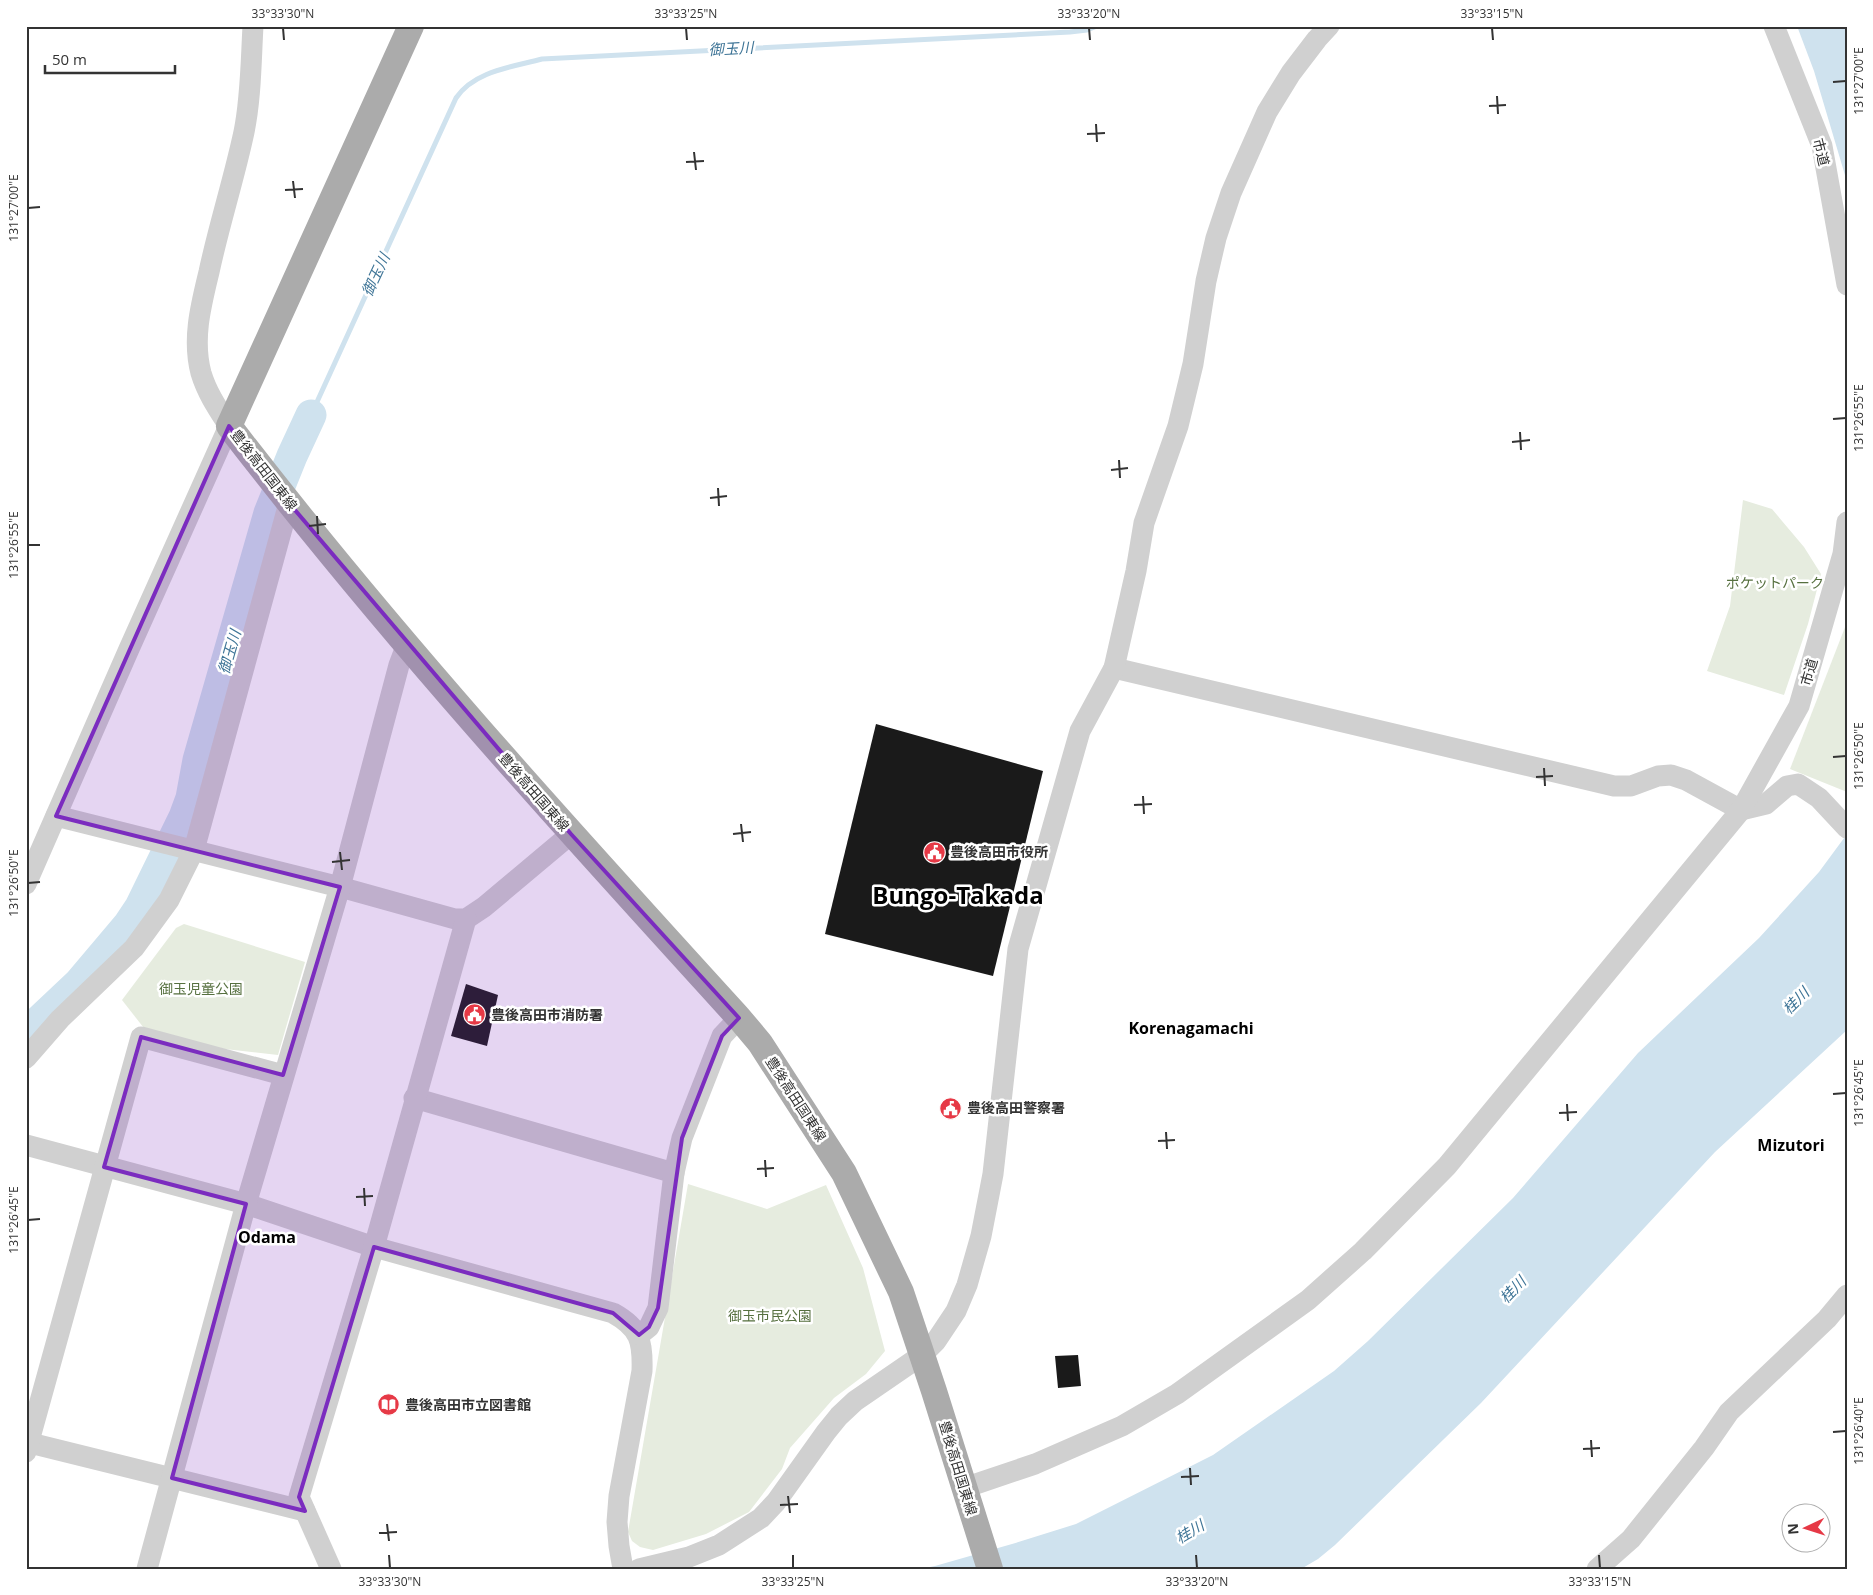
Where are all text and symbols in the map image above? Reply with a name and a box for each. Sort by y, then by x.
text: 33°33'30"N [252,5,314,22]
text: 33°33'25"N [655,5,717,22]
text: 33°33'20"N [1058,5,1120,22]
text: 33°33'15"N [1461,5,1523,22]
water label: 御玉川 [708,37,756,59]
scale bar [45,42,175,74]
text: 131°27'00"E [1850,47,1867,115]
text: 50 m [52,49,87,69]
street label: 市道 [1809,136,1834,168]
text: 131°27'00"E [5,174,22,242]
water label: 御玉川 [357,248,395,299]
text: 131°26'55"E [1850,384,1867,452]
street label: 豊後高田国東線 [227,425,302,514]
text: 131°26'55"E [5,511,22,579]
park label: ポケットパーク [1726,573,1824,592]
water label: 御玉川 [213,625,245,676]
street label: 市道 [1796,656,1822,688]
text: 131°26'50"E [1850,722,1867,790]
street label: 豊後高田国東線 [495,748,574,835]
public building icon: 豊後高田市役所 [922,840,946,864]
place label: 豊後高田市役所 [950,842,1048,861]
text: 131°26'50"E [5,849,22,917]
district label: Bungo-Takada [872,878,1044,911]
park label: 御玉児童公園 [159,979,243,998]
water label: 桂川 [1778,981,1814,1018]
public building icon: 豊後高田市消防署 [463,1003,487,1027]
place label: 豊後高田市消防署 [491,1005,603,1024]
district label: Korenagamachi [1128,1017,1254,1039]
street label: 豊後高田国東線 [762,1052,831,1145]
text: 131°26'45"E [1850,1059,1867,1127]
public building icon: 豊後高田警察署 [939,1096,963,1120]
place label: 豊後高田警察署 [967,1098,1065,1117]
district label: Mizutori [1757,1134,1825,1156]
text: 131°26'45"E [5,1186,22,1254]
district label: Odama [238,1226,296,1248]
water label: 桂川 [1495,1270,1531,1307]
park label: 御玉市民公園 [728,1306,812,1325]
library icon: 豊後高田市立図書館 [377,1393,401,1417]
place label: 豊後高田市立図書館 [405,1395,531,1414]
text: 131°26'40"E [1850,1397,1867,1465]
street label: 豊後高田国東線 [935,1418,982,1517]
north arrow [1780,1502,1830,1552]
water label: 桂川 [1171,1514,1209,1547]
text: N [1783,1523,1802,1535]
text: 33°33'30"N [359,1573,421,1590]
text: 33°33'25"N [762,1573,824,1590]
text: 33°33'20"N [1166,1573,1228,1590]
text: 33°33'15"N [1569,1573,1631,1590]

